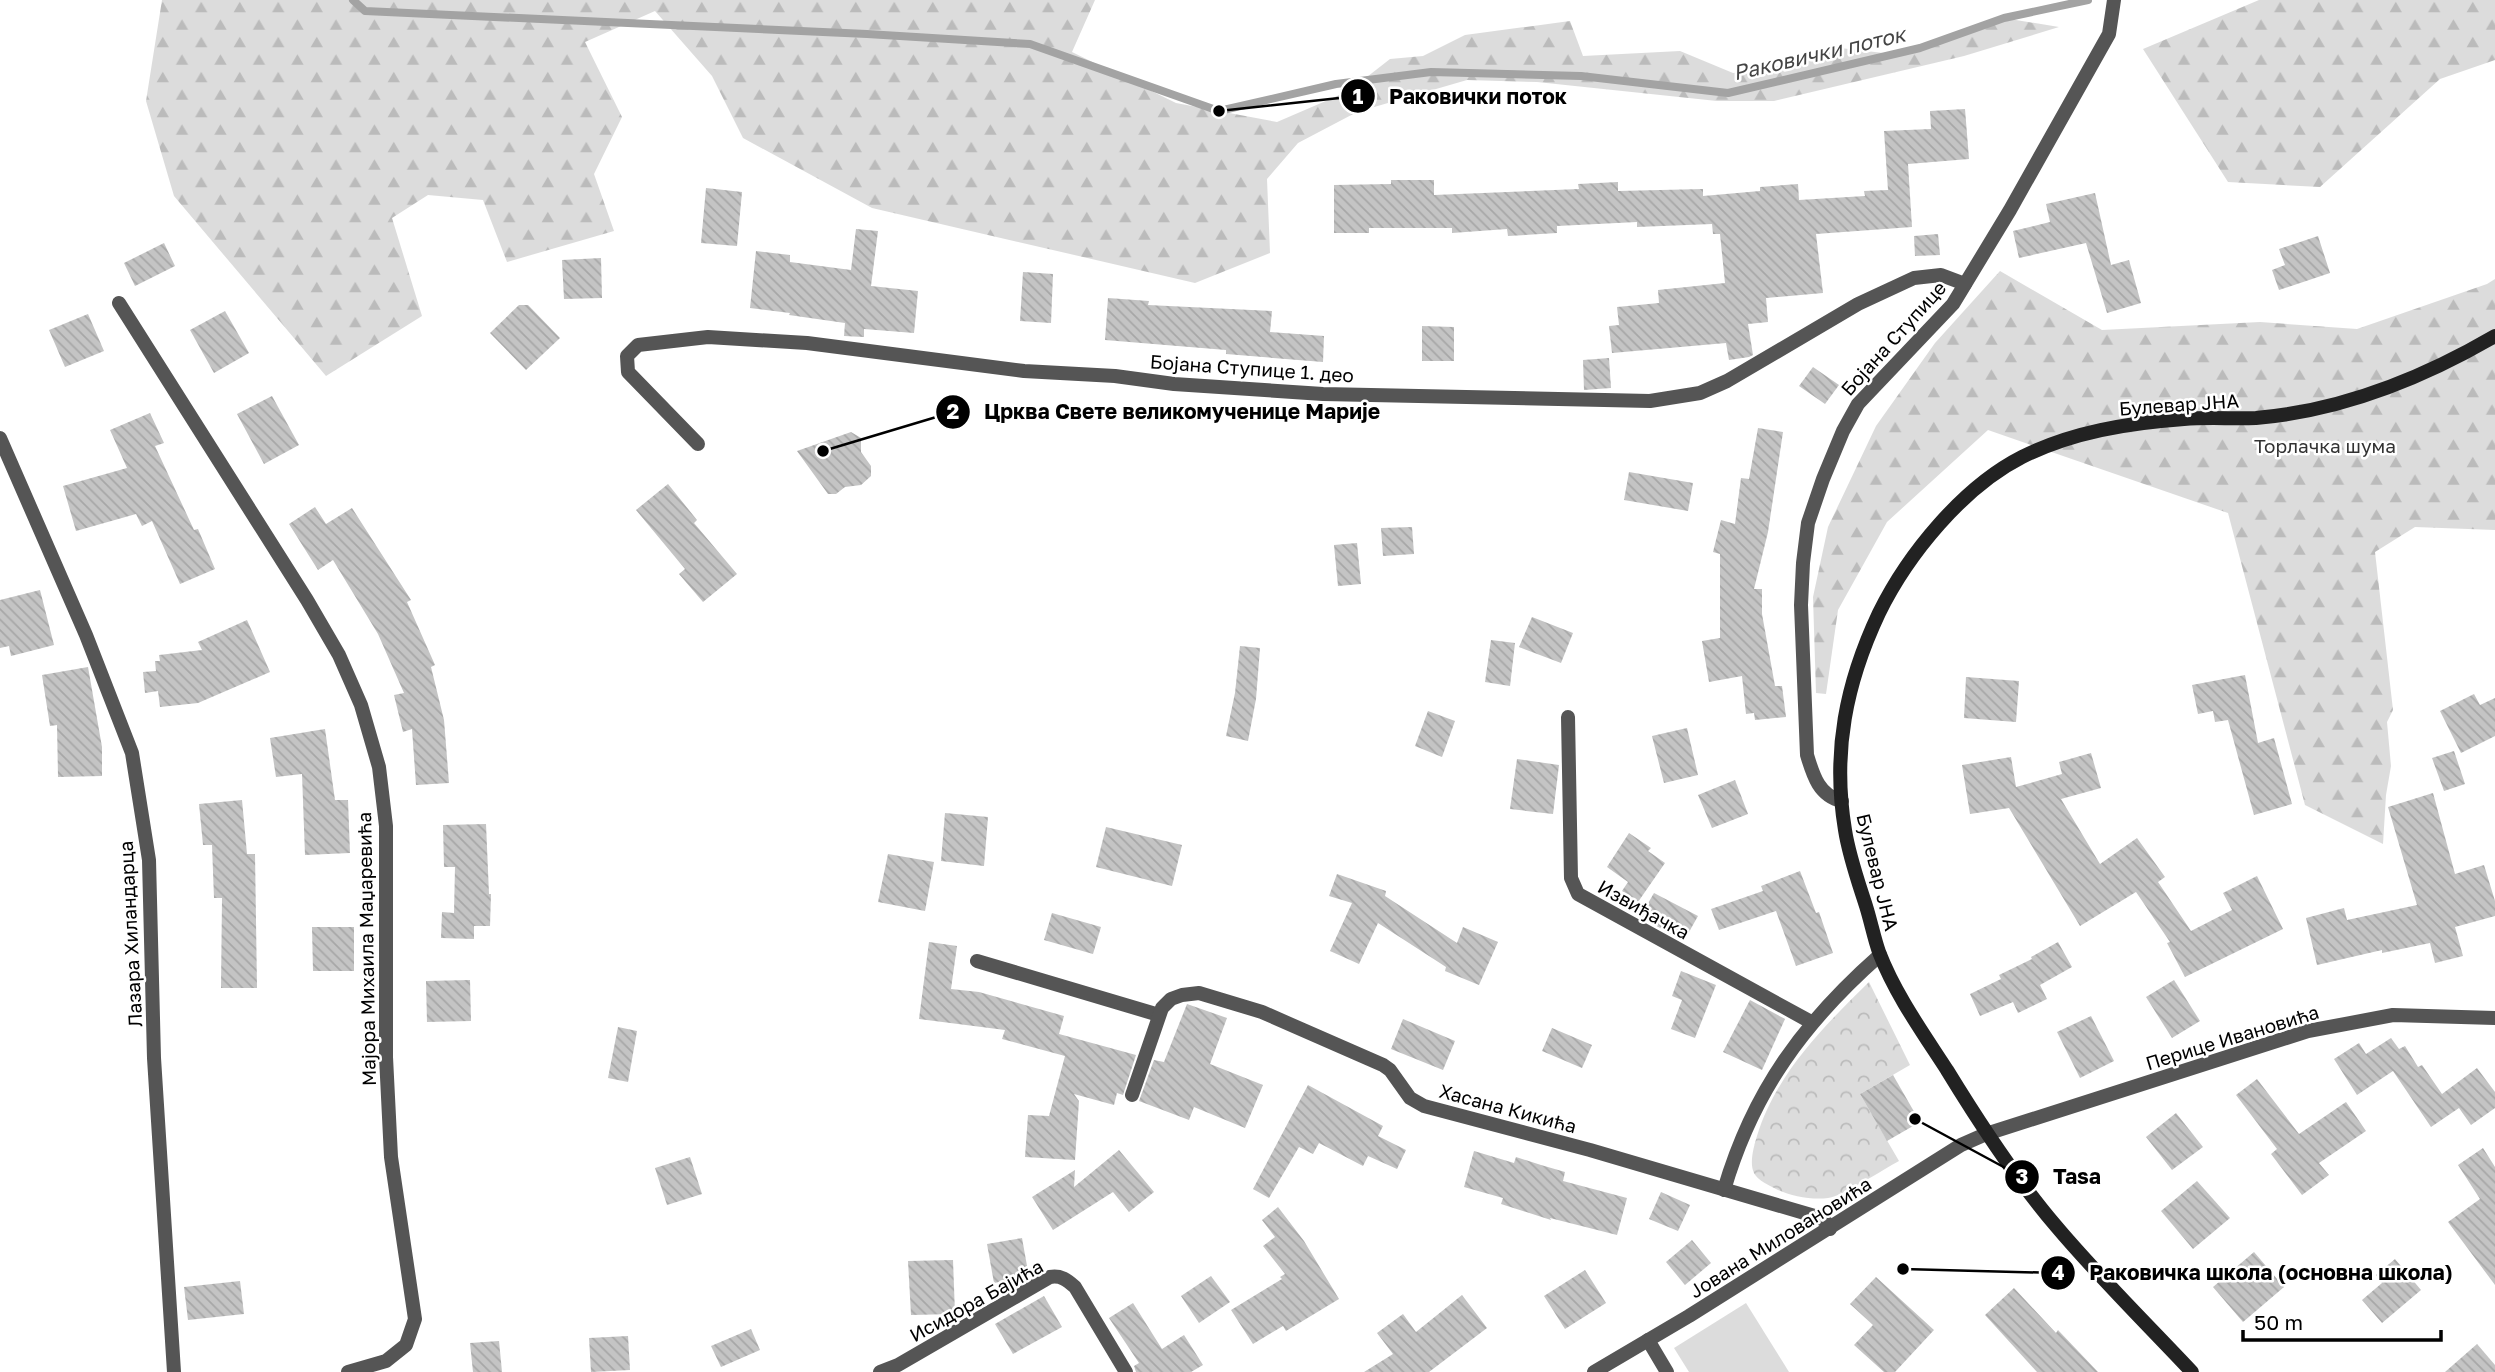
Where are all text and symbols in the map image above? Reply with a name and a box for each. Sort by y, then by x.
water label: Раковички поток [1730,20,1911,85]
callout: Раковички поток [1340,75,1581,117]
text: 1 [1353,83,1364,109]
text: Раковички поток [1389,83,1567,109]
street label: Бојана Ступице [1836,276,1950,400]
street label: Бојана Ступице 1. део [1149,349,1355,387]
street label: Булевар ЈНА [2118,388,2240,420]
callout: Црква Свете великомученице Марије [935,391,1394,433]
text: 2 [947,398,960,424]
text: Црква Свете великомученице Марије [984,398,1380,424]
park label: Торлачка шума [2254,434,2396,457]
street label: Булевар ЈНА [1852,811,1904,933]
street label: Мајора Михаила Маџаревића [352,812,380,1086]
street label: Лазара Хиландарца [114,840,146,1028]
street label: Извиђачка [1594,874,1694,944]
street label: Перице Ивановића [2143,1000,2321,1074]
street label: Хасана Кикића [1437,1079,1579,1137]
callout: Tasa [2004,1156,2115,1198]
text: 3 [2016,1163,2028,1189]
text: Tasa [2053,1163,2101,1189]
street label: Јована Миловановића [1685,1172,1875,1302]
callout: Раковичка школа (основна школа) [2041,1252,2467,1294]
street label: Исидора Бајића [905,1254,1047,1346]
text: 4 [2051,1259,2065,1285]
text: Раковичка школа (основна школа) [2089,1259,2453,1285]
scale bar [2243,1298,2441,1342]
text: 50 m [2254,1309,2303,1335]

